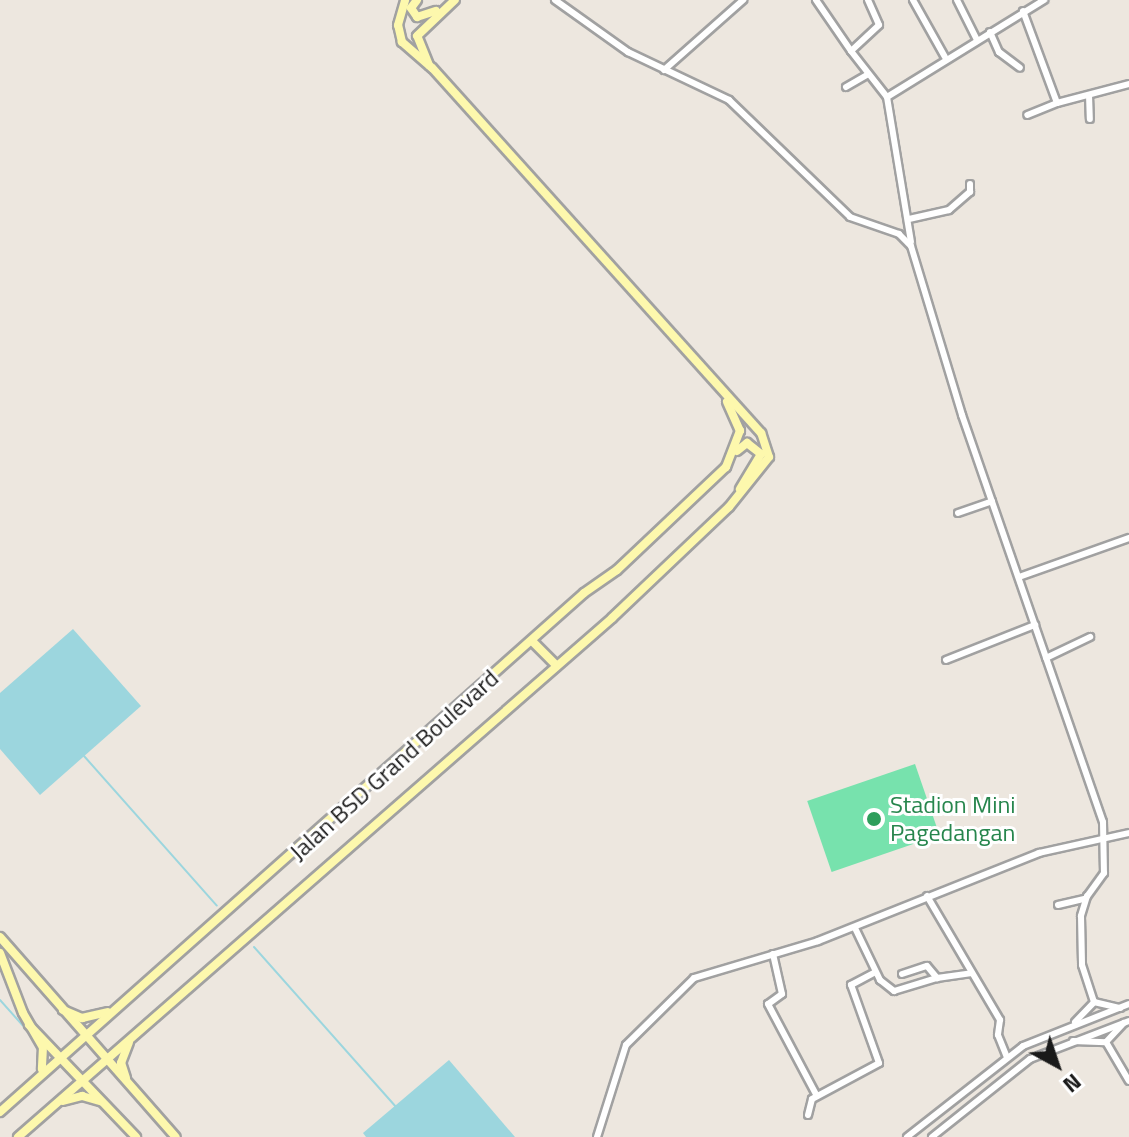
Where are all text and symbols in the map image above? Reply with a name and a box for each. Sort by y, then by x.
street label: Jalan BSD Grand Boulevard [284,664,504,866]
place label: Stadion Mini Pagedangan [890,791,1016,847]
marker: Stadion Mini Pagedangan [865,810,883,828]
north arrow [1017,1025,1097,1105]
text: N [1056,1065,1089,1101]

